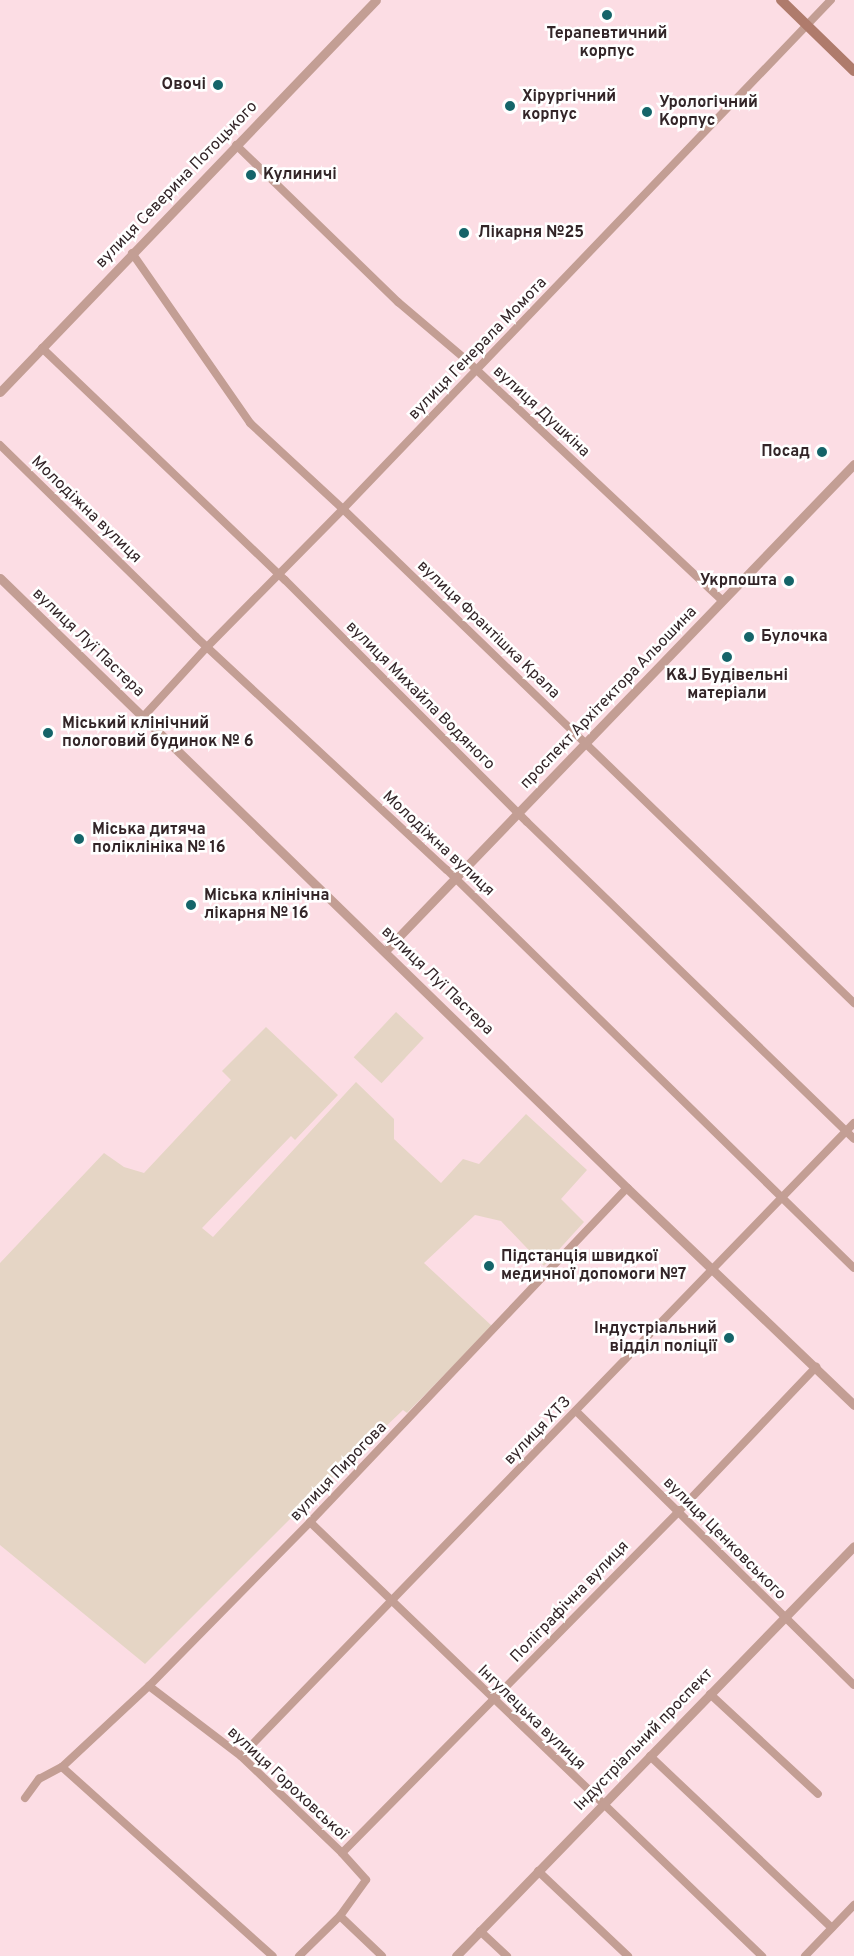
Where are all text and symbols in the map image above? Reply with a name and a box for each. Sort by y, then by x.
marker: Терапевтичний корпус [600,8,614,22]
place label: Терапевтичний корпус [547,24,667,62]
place label: Овочі [162,75,206,95]
marker: Овочі [211,78,225,92]
place label: Хірургічний корпус [522,87,616,125]
place label: Урологічний Корпус [659,93,758,131]
street label: вулиця Северина Потоцького [92,98,262,272]
marker: Хірургічний корпус [503,99,517,113]
marker: Урологічний Корпус [640,105,654,119]
place label: Кулиничі [263,165,337,185]
marker: Кулиничі [244,168,258,182]
place label: Лікарня №25 [478,223,584,243]
marker: Лікарня №25 [455,224,473,242]
street label: вулиця Генерала Момота [405,274,551,424]
street label: вулиця Душкіна [489,362,593,462]
place label: Посад [761,442,810,462]
marker: Посад [815,445,829,459]
street label: Молодіжна вулиця [27,452,145,568]
street label: вулиця Франтішка Крала [413,557,563,703]
place label: Укрпошта [700,571,777,591]
marker: Укрпошта [782,574,796,588]
street label: вулиця Луї Пастера [28,585,148,701]
street label: проспект Архітектора Альошина [516,602,702,794]
street label: вулиця Михайла Водяного [341,617,499,775]
place label: Булочка [761,627,828,647]
marker: Булочка [742,630,756,644]
marker: K&J Будівельні матеріали [720,650,734,664]
place label: K&J Будівельні матеріали [666,666,788,704]
place label: Міський клінічний пологовий будинок № 6 [62,714,254,752]
marker: Міський клінічний пологовий будинок № 6 [39,724,57,742]
street label: Молодіжна вулиця [378,787,498,901]
place label: Міська дитяча поліклініка № 16 [92,820,226,858]
marker: Міська дитяча поліклініка № 16 [70,830,88,848]
place label: Міська клінічна лікарня № 16 [204,886,329,924]
marker: Міська клінічна лікарня № 16 [182,896,200,914]
street label: вулиця Луї Пастера [377,923,497,1039]
place label: Підстанція швидкої медичної допомоги №7 [501,1247,686,1285]
marker: Підстанція швидкої медичної допомоги №7 [482,1259,496,1273]
place label: Індустріальний відділ поліції [594,1319,717,1357]
marker: Індустріальний відділ поліції [722,1331,736,1345]
street label: вулиця ХТЗ [501,1393,575,1469]
street label: вулиця Пирогова [287,1418,391,1526]
street label: вулиця Ценковського [659,1474,789,1604]
street label: Поліграфічна вулиця [507,1537,633,1667]
street label: Інгулецька вулиця [473,1662,589,1774]
street label: Індустріальний проспект [571,1665,717,1815]
street label: вулиця Гороховської [223,1723,351,1845]

